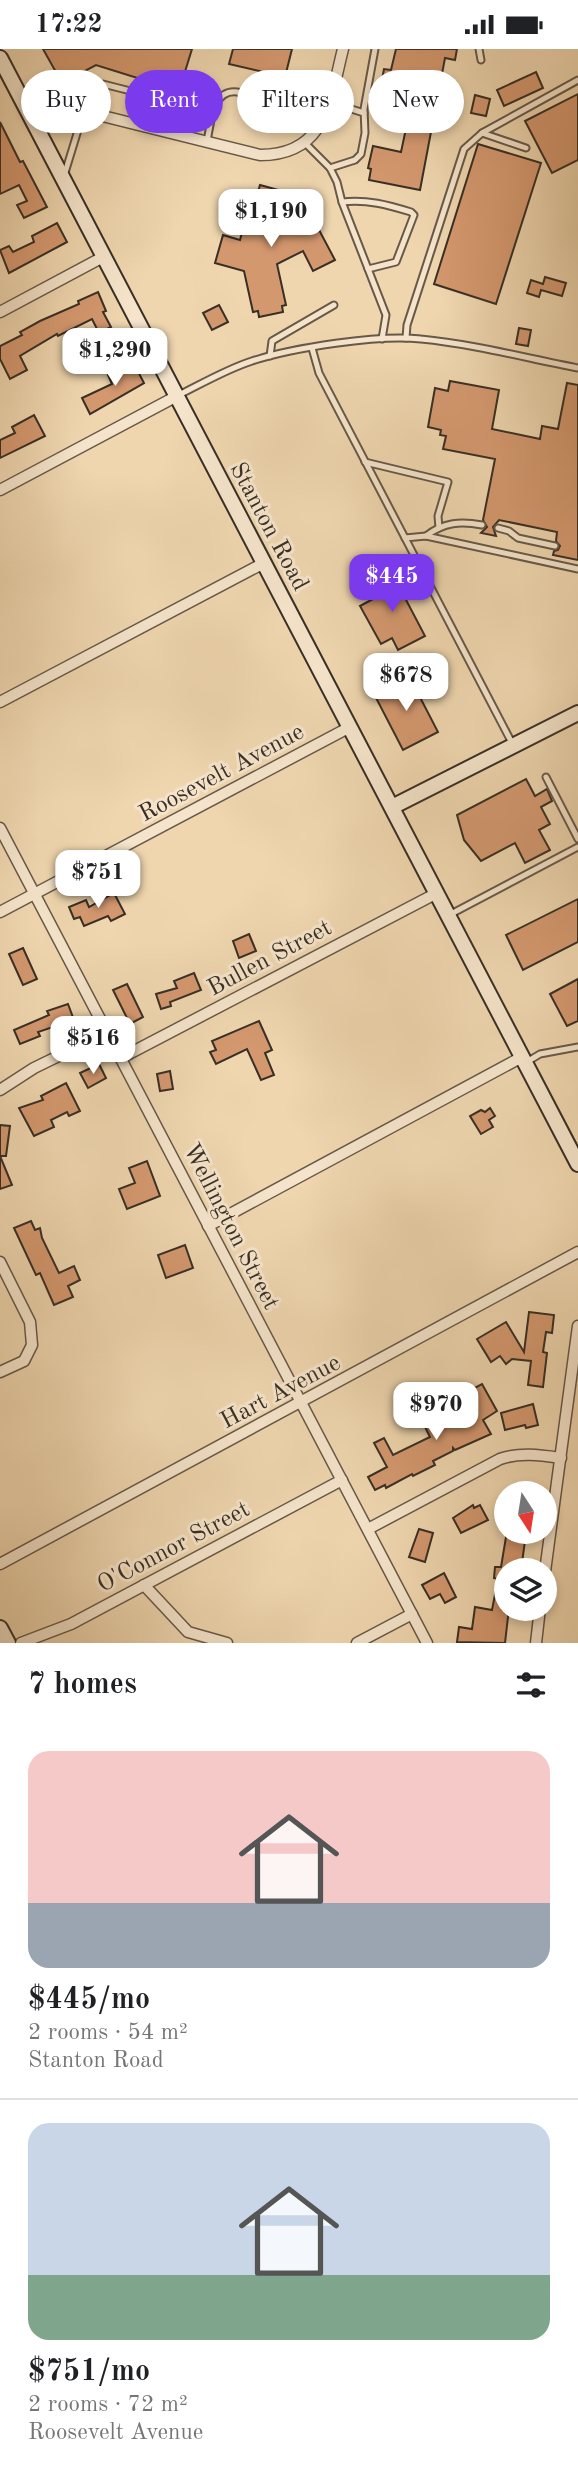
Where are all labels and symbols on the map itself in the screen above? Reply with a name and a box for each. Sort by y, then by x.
pin: $1,190 [214,189,328,249]
pin: $1,290 [58,329,172,388]
street label: Stanton Road [224,459,312,595]
pin: $445 [351,554,433,614]
pin: $678 [365,653,447,713]
street label: Roosevelt Avenue [136,720,308,827]
pin: $751 [57,851,139,910]
street label: Bullen Street [204,916,336,1001]
pin: $516 [52,1017,134,1076]
street label: Wellington Street [178,1140,283,1314]
street label: Hart Avenue [217,1351,345,1434]
pin: $970 [395,1383,477,1442]
north arrow [494,1481,556,1543]
street label: O'Connor Street [94,1498,254,1598]

